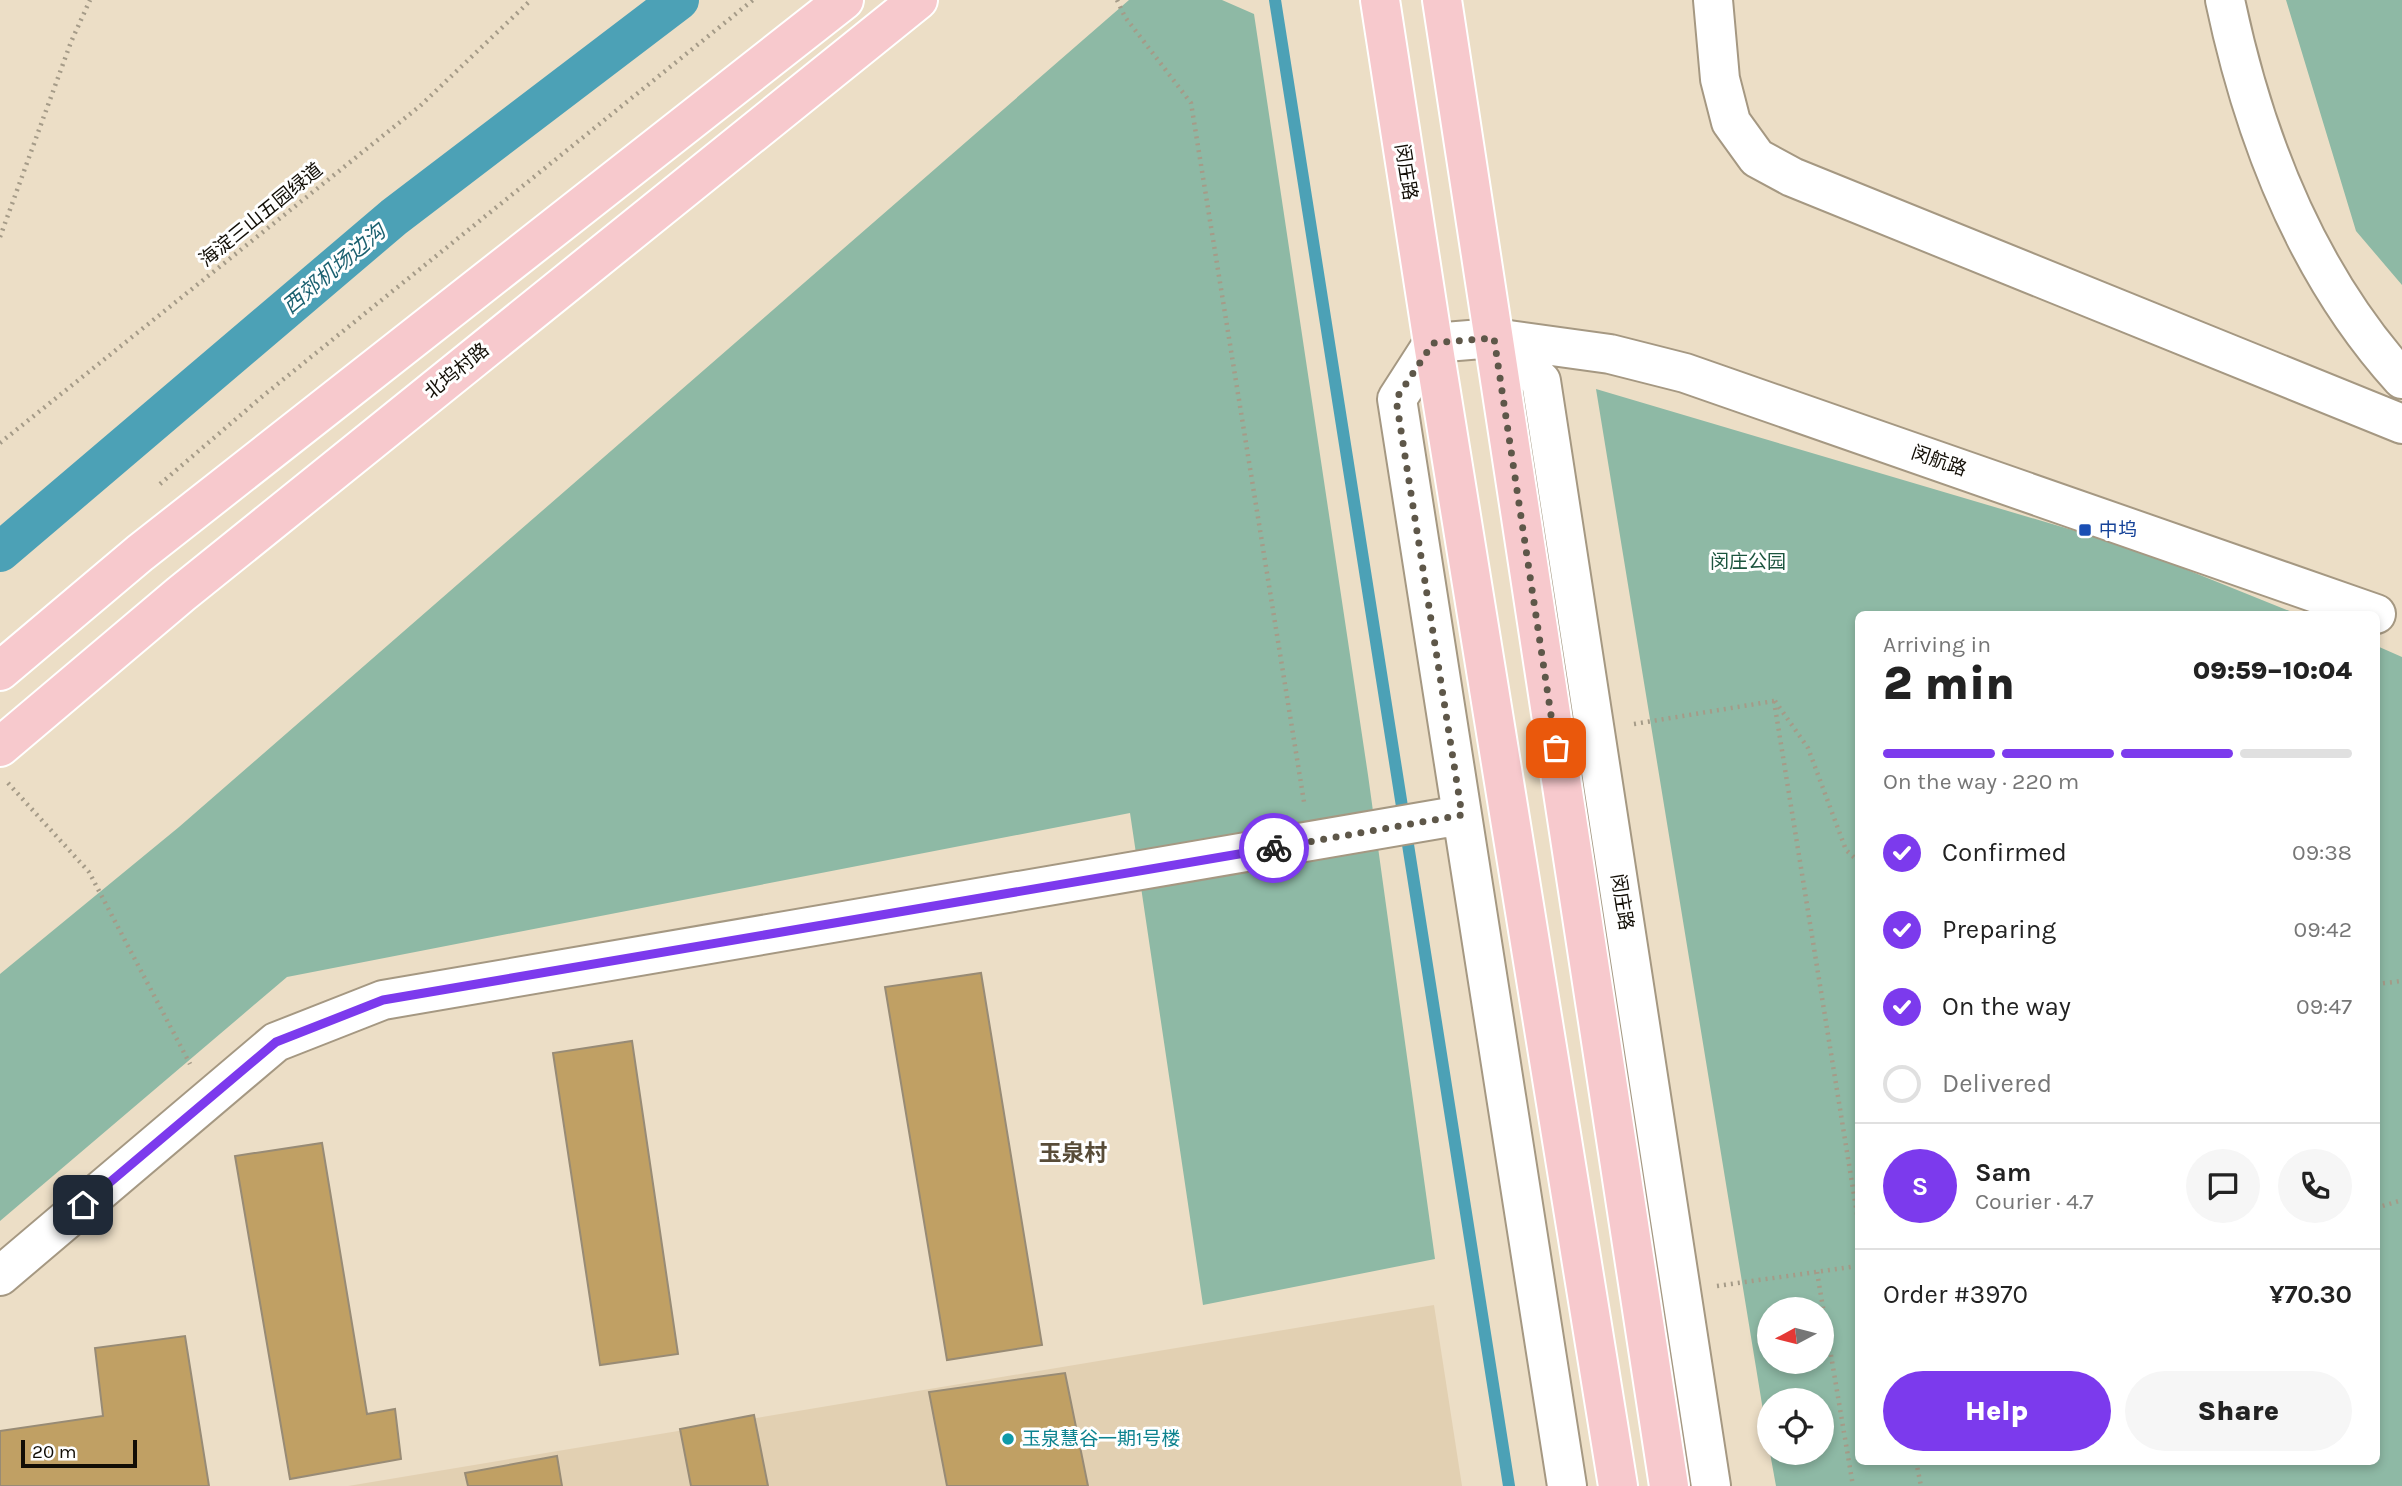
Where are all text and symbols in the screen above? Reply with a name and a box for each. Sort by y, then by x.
street label: 闵庄路 [1391,142,1421,202]
street label: 海淀三山五园绿道 [195,159,327,271]
water label: 西郊机场边沟 [278,218,392,319]
street label: 北坞村路 [421,339,493,403]
street label: 闵航路 [1908,441,1970,481]
place label: 中坞 [2099,519,2137,541]
marker: 中坞 [2077,522,2093,538]
park label: 闵庄公园 [1710,551,1786,573]
text: Arriving in [1883,631,1991,658]
text: 09:59–10:04 [2193,655,2352,686]
text: 2 min [1883,657,2015,711]
pin [1526,718,1586,778]
icon: bag [1537,729,1575,767]
text: On the way · 220 m [1883,768,2079,795]
courier [1239,813,1309,883]
icon: bike [1255,829,1293,867]
icon: check [1883,834,1921,872]
text: Confirmed [1942,837,2067,868]
text: 09:38 [2292,839,2352,866]
street label: 闵庄路 [1607,872,1637,932]
icon: check [1883,911,1921,949]
text: Preparing [1942,914,2056,945]
text: 09:42 [2294,916,2352,943]
icon: check [1883,988,1921,1026]
text: On the way [1942,991,2071,1022]
text: 09:47 [2296,993,2352,1020]
text: Delivered [1942,1068,2052,1099]
district label: 玉泉村 [1039,1140,1108,1167]
button: chat [2186,1149,2260,1223]
button: phone [2278,1149,2352,1223]
text: Sam [1975,1157,2031,1188]
text: S [1912,1171,1928,1202]
pin [53,1175,113,1235]
icon: home [64,1186,102,1224]
text: Courier · 4.7 [1975,1188,2094,1215]
text: Order #3970 [1883,1279,2028,1310]
text: ¥70.30 [2269,1279,2352,1310]
north arrow [1757,1297,1834,1374]
map controls [1757,1297,1834,1465]
button: Help [1883,1371,2111,1451]
button: Share [2125,1371,2352,1451]
button: locate [1757,1388,1834,1465]
place label: 玉泉慧谷一期1号楼 [1022,1428,1180,1450]
marker: 玉泉慧谷一期1号楼 [1000,1431,1016,1447]
scale bar [21,1437,136,1469]
text: 20 m [32,1441,77,1463]

